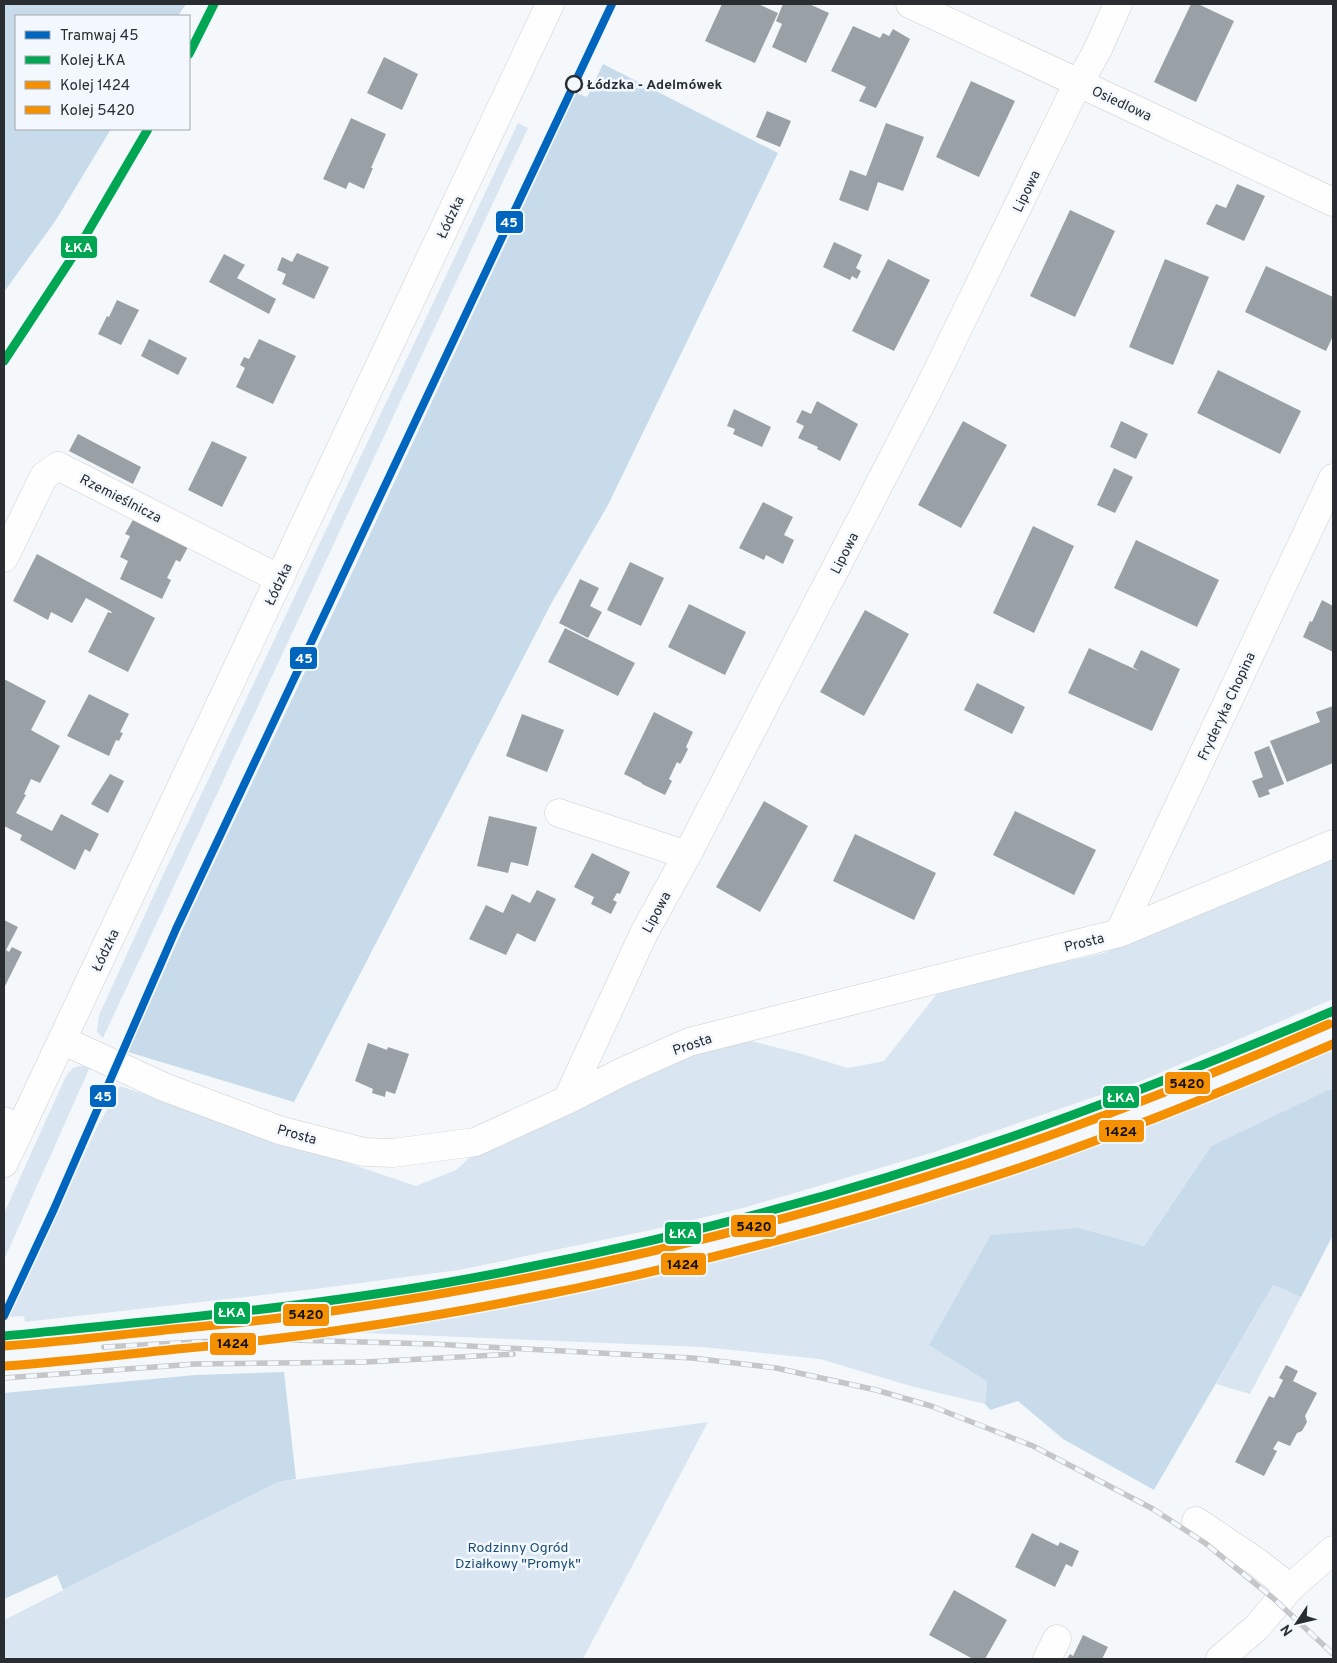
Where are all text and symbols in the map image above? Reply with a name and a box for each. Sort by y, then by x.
legend [15,15,190,130]
text: Tramwaj 45 [60,27,139,46]
text: Kolej ŁKA [60,52,126,71]
marker: Łódzka - Adelmówek [565,75,583,93]
text: Kolej 1424 [60,77,130,96]
place label: Łódzka - Adelmówek [587,77,723,94]
street label: Osiedlowa [1089,83,1154,126]
text: Kolej 5420 [60,102,135,121]
street label: Lipowa [1010,168,1045,215]
street label: Łódzka [434,194,469,242]
line badge: 45 [495,210,524,234]
text: 45 [500,215,518,232]
line badge: ŁKA [60,235,98,259]
text: ŁKA [65,240,93,257]
street label: Rzemieślnicza [77,471,164,527]
street label: Lipowa [828,530,863,577]
street label: Łódzka [262,561,297,609]
line badge: 45 [289,646,318,670]
street label: Fryderyka Chopina [1195,650,1260,764]
text: 45 [295,651,313,668]
street label: Lipowa [639,889,675,936]
street label: Łódzka [89,927,124,975]
street label: Prosta [1063,930,1106,957]
street label: Prosta [671,1031,714,1060]
line badge: 5420 [1164,1071,1211,1095]
text: 5420 [1169,1076,1205,1093]
line badge: 45 [89,1084,117,1108]
line badge: ŁKA [1102,1085,1140,1109]
text: 45 [94,1089,112,1106]
text: ŁKA [1107,1090,1135,1107]
line badge: 1424 [1098,1119,1145,1143]
street label: Prosta [275,1122,318,1149]
text: 1424 [1105,1124,1137,1141]
line badge: 5420 [730,1214,777,1238]
text: 5420 [736,1219,772,1236]
line badge: ŁKA [664,1221,702,1245]
text: ŁKA [669,1226,697,1243]
line badge: 1424 [660,1252,707,1276]
text: 1424 [667,1257,699,1274]
line badge: ŁKA [213,1301,251,1325]
line badge: 5420 [282,1303,330,1327]
text: ŁKA [218,1305,246,1322]
text: 5420 [288,1307,324,1324]
line badge: 1424 [209,1332,257,1356]
text: 1424 [217,1336,249,1353]
park label: Rodzinny Ogród Działkowy "Promyk" [455,1540,581,1573]
north arrow [1272,1598,1322,1648]
text: N [1278,1621,1297,1639]

